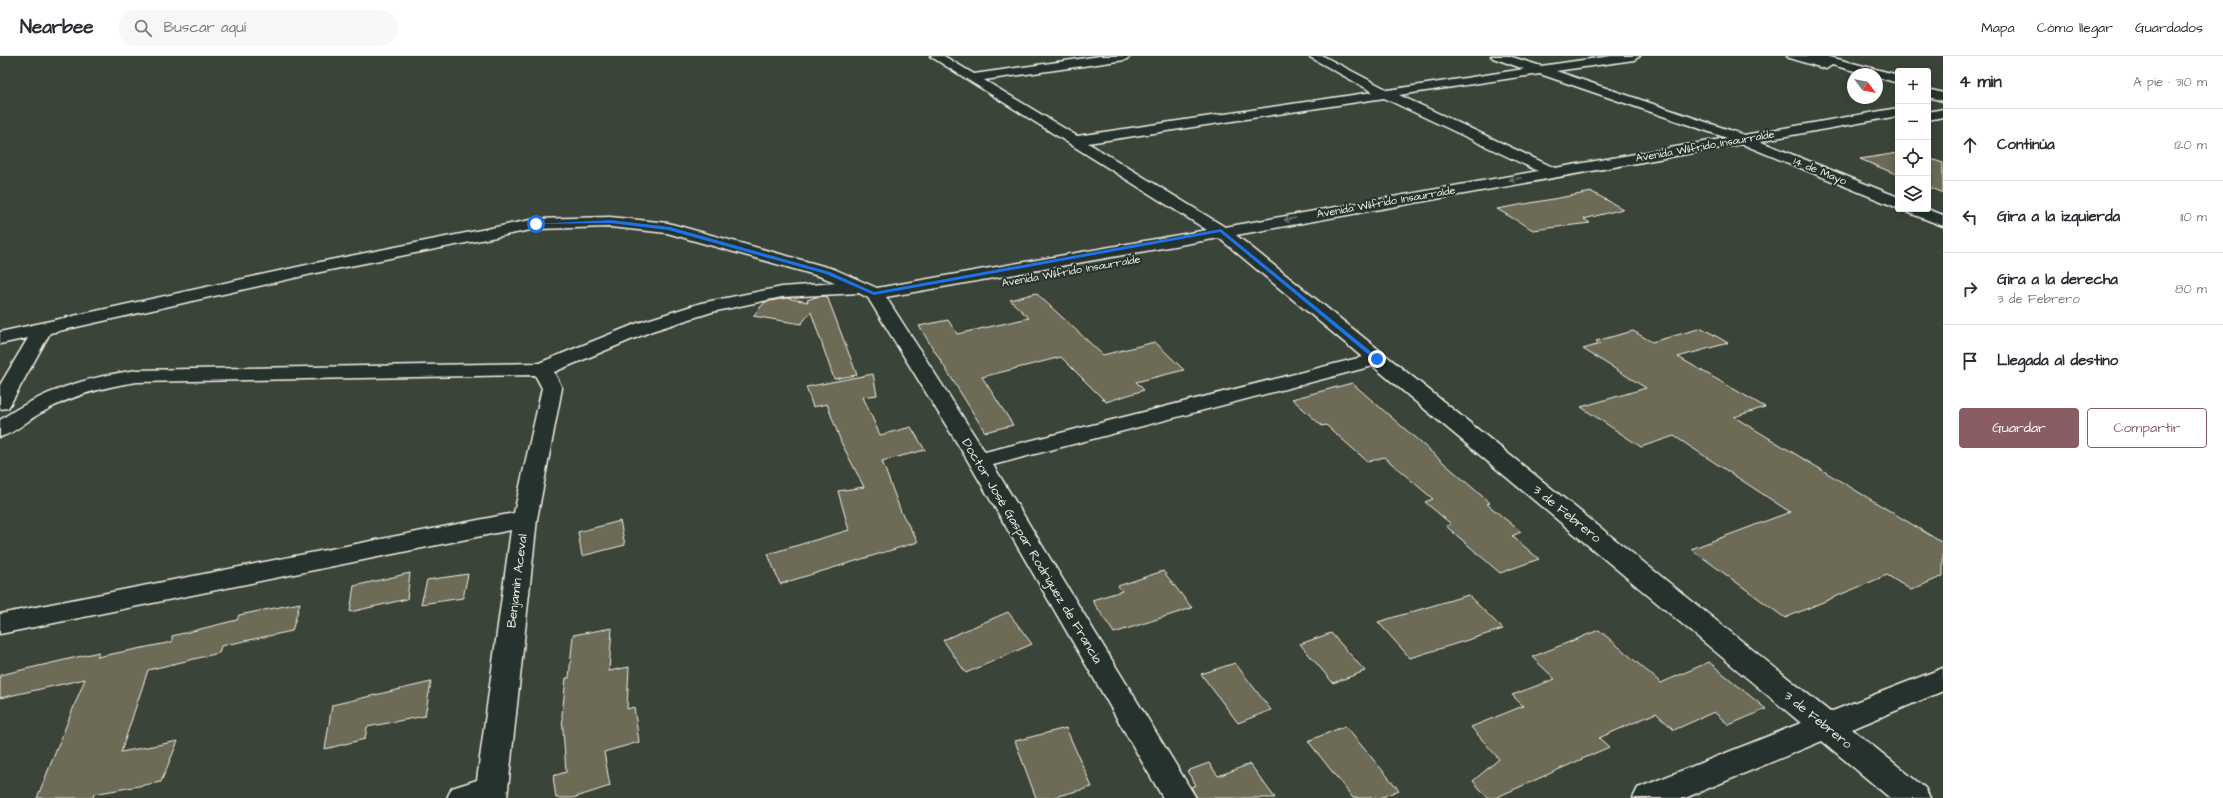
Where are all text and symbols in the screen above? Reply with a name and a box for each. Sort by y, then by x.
search box [118,10,398,46]
text: Nearbee [20,14,94,41]
icon: search [132,17,154,39]
text: Buscar aquí [164,17,246,38]
text: Mapa [1981,18,2015,38]
text: Cómo llegar [2037,18,2113,38]
text: Guardados [2135,18,2203,38]
north arrow [1847,68,1883,104]
map controls [1895,68,1931,212]
button: + [1895,68,1931,104]
text: 4 min [1959,70,2002,94]
text: A pie · 310 m [2133,73,2207,91]
button: − [1895,104,1931,140]
street label: Avenida Wilfrido Insaurralde [1634,126,1776,166]
icon: ahead [1959,134,1981,156]
text: Continúa [1997,134,2055,155]
text: 120 m [2174,136,2207,154]
button: locate [1895,140,1931,176]
street label: 14 de Mayo [1791,154,1850,190]
one-way arrow [1509,176,1522,184]
button: layers [1895,176,1931,212]
street label: Avenida Wilfrido Insaurralde [1315,182,1457,222]
icon: left [1959,206,1981,228]
text: Gira a la izquierda [1997,206,2120,227]
text: 110 m [2180,208,2207,226]
route start [527,215,545,233]
one-way arrow [1284,215,1297,223]
street label: Avenida Wilfrido Insaurralde [1000,251,1142,291]
text: Gira a la derecha [1997,269,2118,290]
icon: right [1959,278,1981,300]
text: 80 m [2175,280,2207,298]
text: 3 de Febrero [1997,290,2080,308]
route end [1368,350,1386,368]
icon: arrive [1959,350,1981,372]
text: Llegada al destino [1997,350,2118,371]
button: Guardar [1959,408,2079,448]
button: Compartir [2087,408,2207,448]
street label: Doctor José Gaspar Rodriguez de Francia [957,435,1107,668]
street label: 3 de Febrero [1529,481,1605,547]
street label: Benjamín Aceval [502,533,532,629]
street label: 3 de Febrero [1780,687,1856,753]

